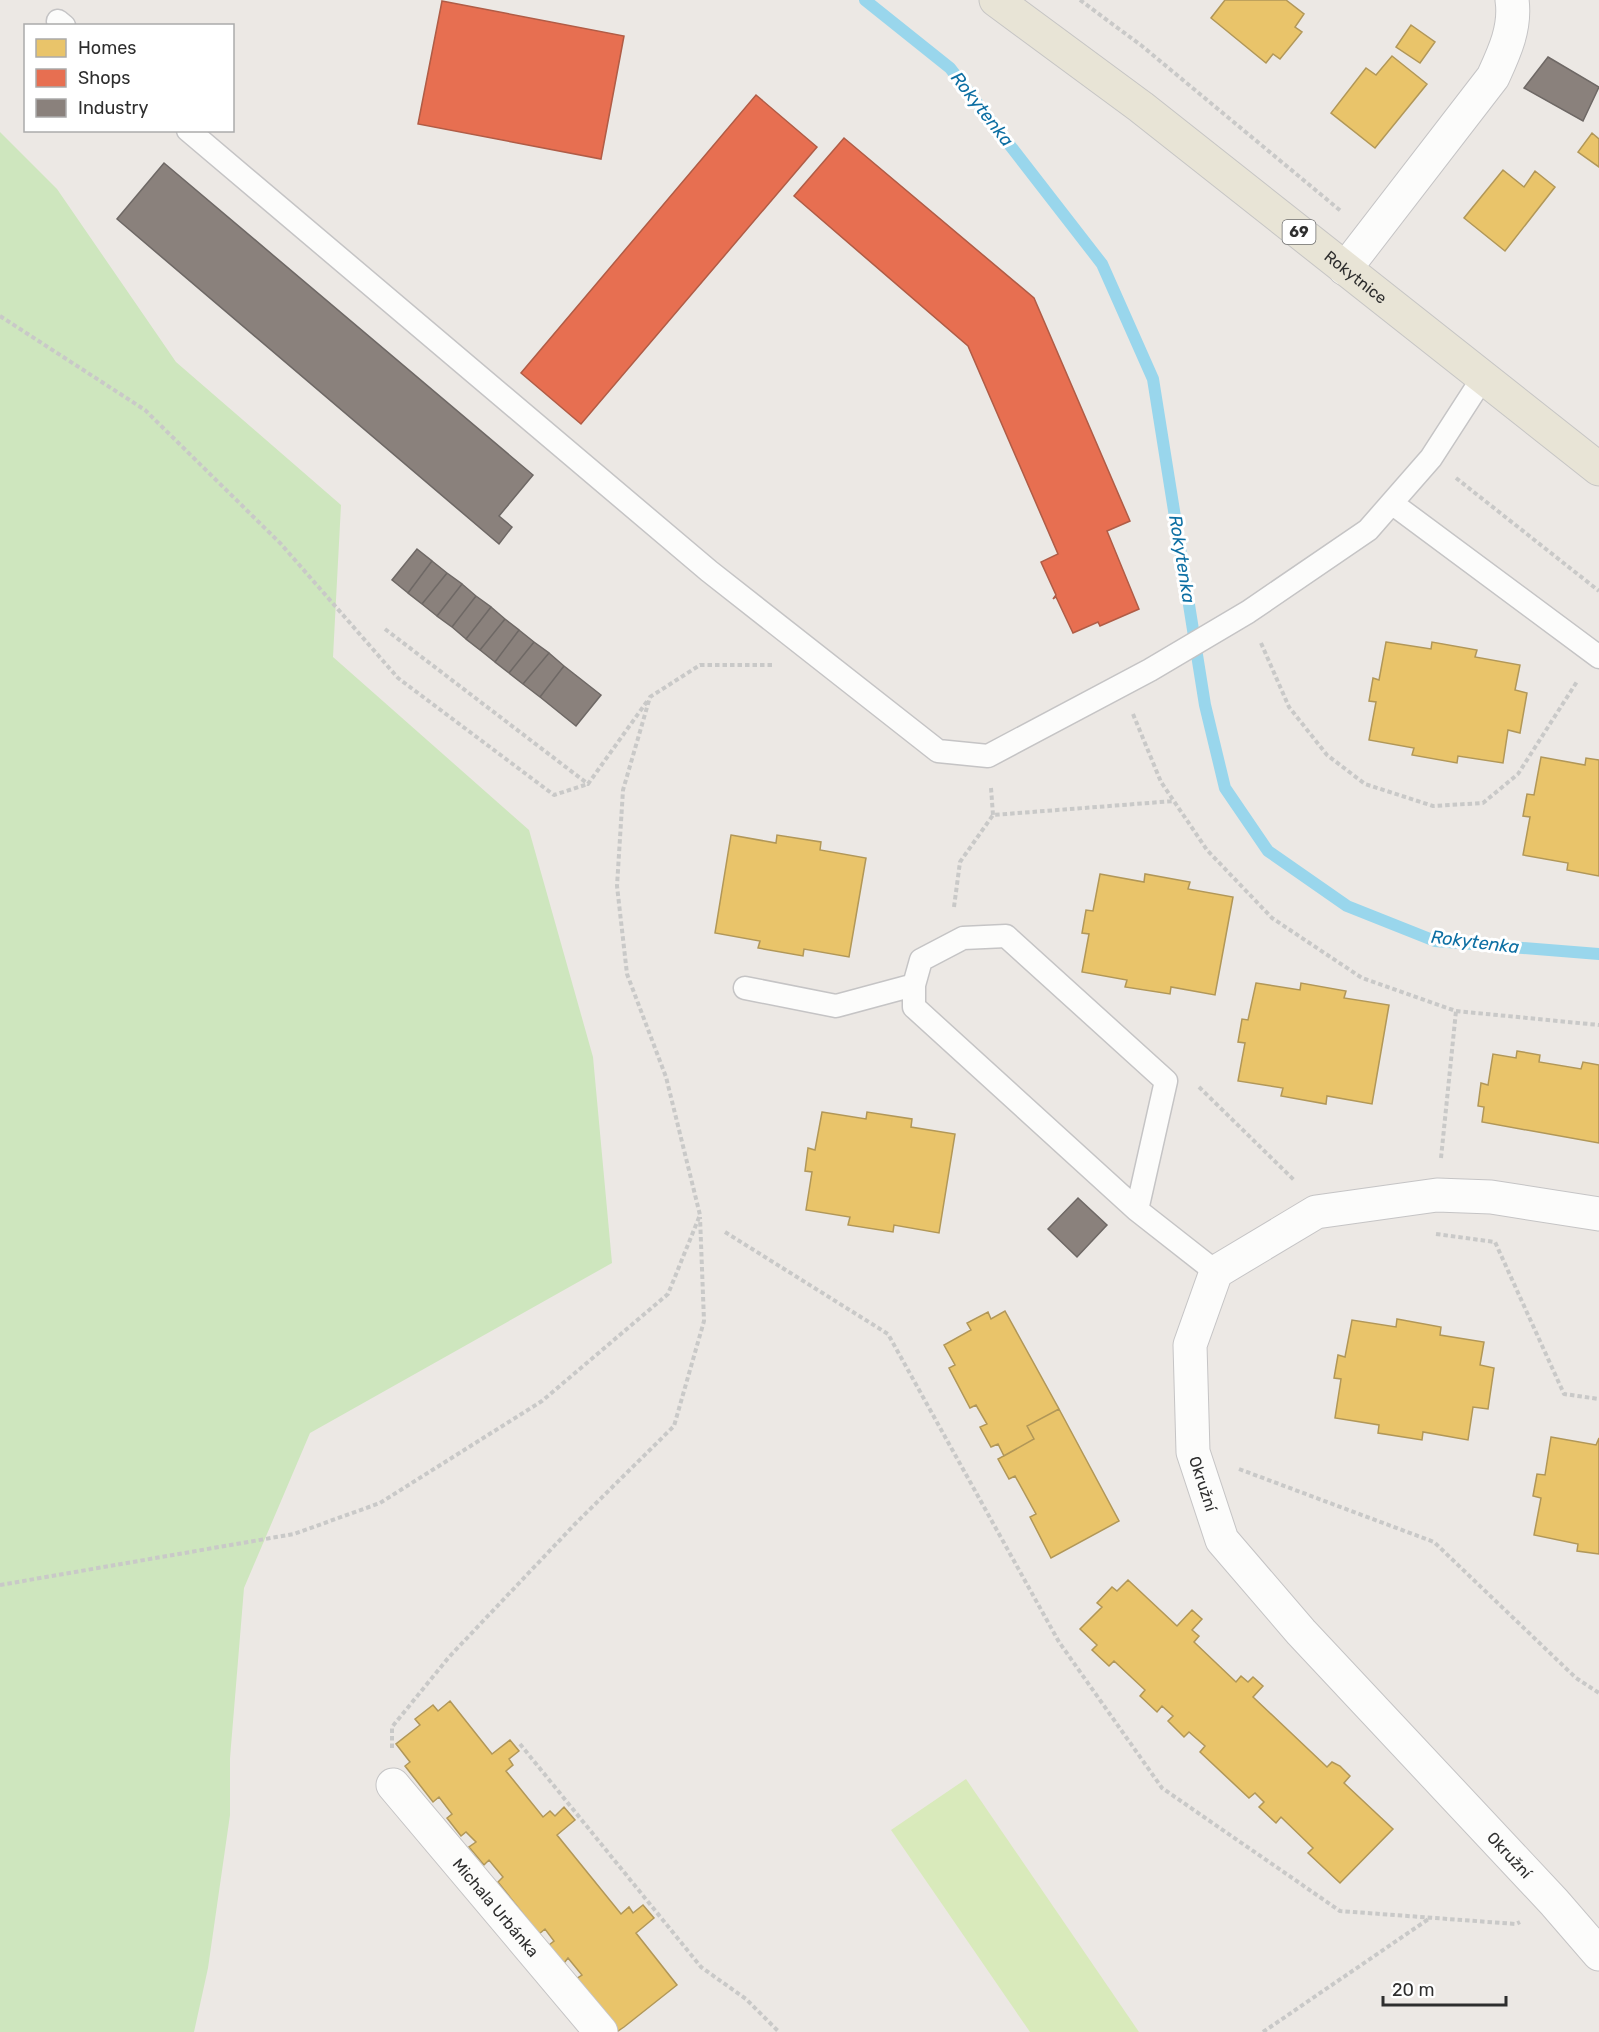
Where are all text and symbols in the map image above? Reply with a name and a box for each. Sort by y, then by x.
legend [24,24,234,132]
text: Homes [78,37,136,59]
text: Shops [78,67,130,89]
water label: Rokytenka [946,67,1018,151]
text: Industry [78,97,148,119]
road number: 69 [1282,220,1316,244]
street label: Rokytnice [1321,246,1391,307]
water label: Rokytenka [1164,513,1200,605]
water label: Rokytenka [1430,926,1521,958]
street label: Okružní [1186,1454,1222,1515]
street label: Okružní [1484,1828,1537,1883]
street label: Michala Urbánka [449,1854,543,1961]
scale bar [1383,1969,1506,2007]
text: 20 m [1392,1979,1434,2001]

